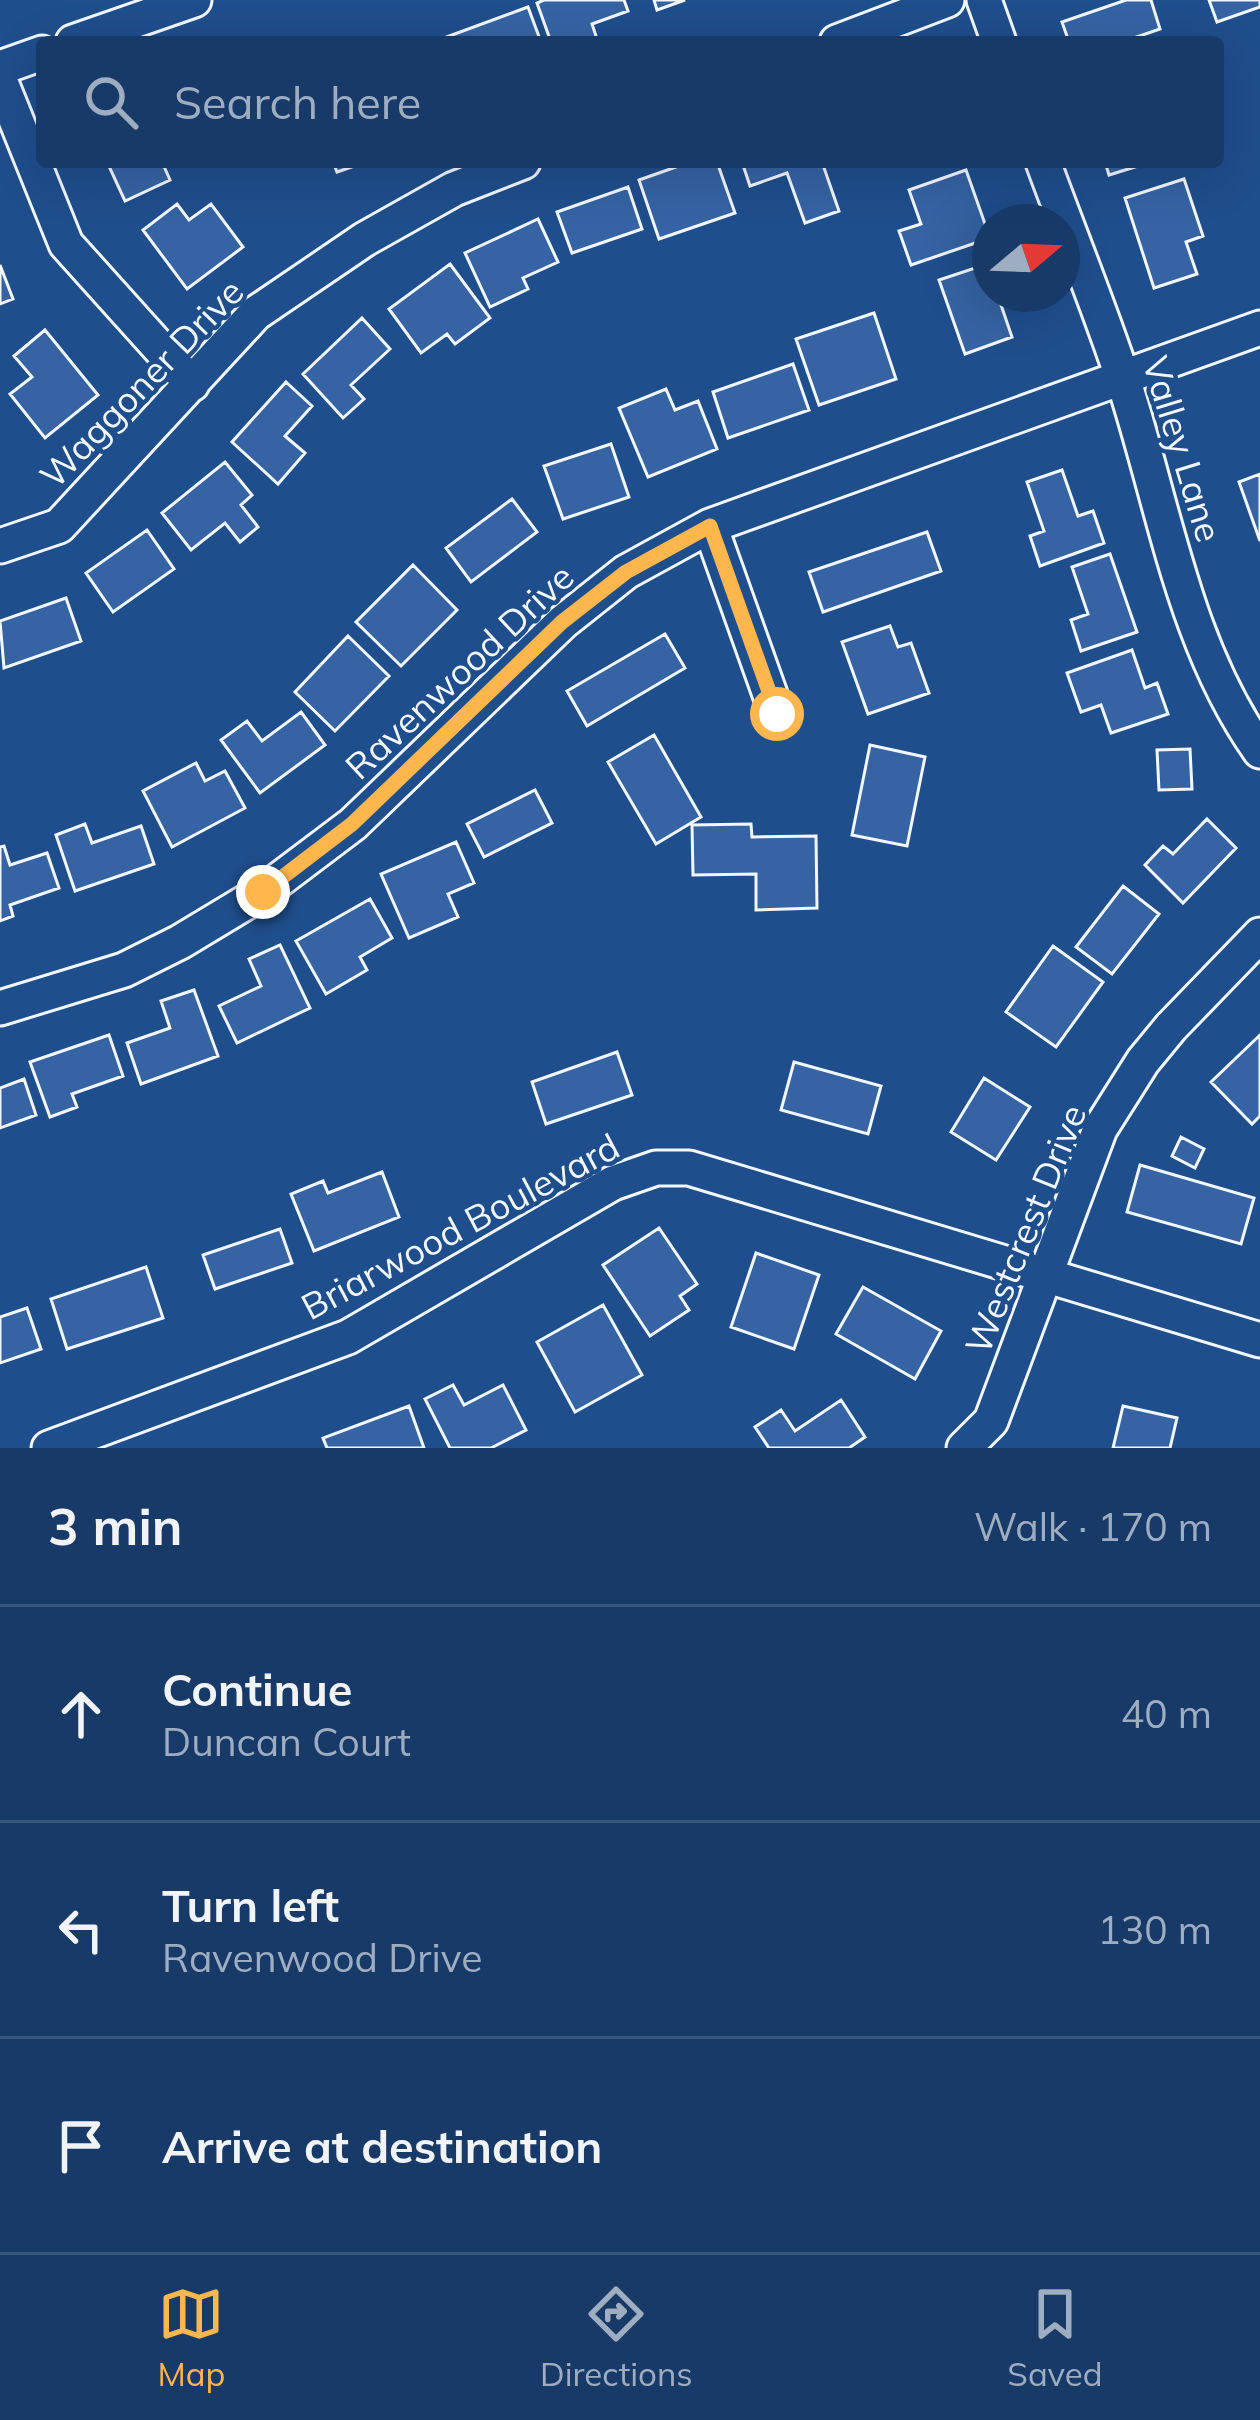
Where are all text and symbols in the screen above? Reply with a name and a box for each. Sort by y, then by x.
search box [36,36,1224,168]
icon: search [78,69,144,135]
text: Search here [174,74,421,130]
north arrow [972,204,1080,312]
street label: Waggoner Drive [30,269,252,497]
street label: Valley Lane [1133,351,1233,547]
street label: Ravenwood Drive [336,554,582,788]
route start [750,687,804,741]
route end [236,865,290,919]
street label: Westcrest Drive [955,1098,1095,1360]
street label: Briarwood Boulevard [293,1123,627,1329]
text: 3 min [48,1494,183,1558]
text: Walk · 170 m [974,1502,1212,1551]
text: Continue [162,1661,352,1717]
icon: ahead [48,1681,114,1747]
text: 40 m [1121,1689,1212,1738]
text: Duncan Court [162,1717,411,1766]
text: Turn left [162,1877,339,1933]
icon: left [48,1897,114,1963]
text: 130 m [1097,1905,1212,1954]
text: Ravenwood Drive [162,1933,482,1982]
icon: arrive [48,2113,114,2179]
text: Arrive at destination [162,2118,602,2174]
tab: Map [157,2281,225,2394]
tab: Directions [540,2281,693,2394]
tab: Saved [1007,2281,1103,2394]

